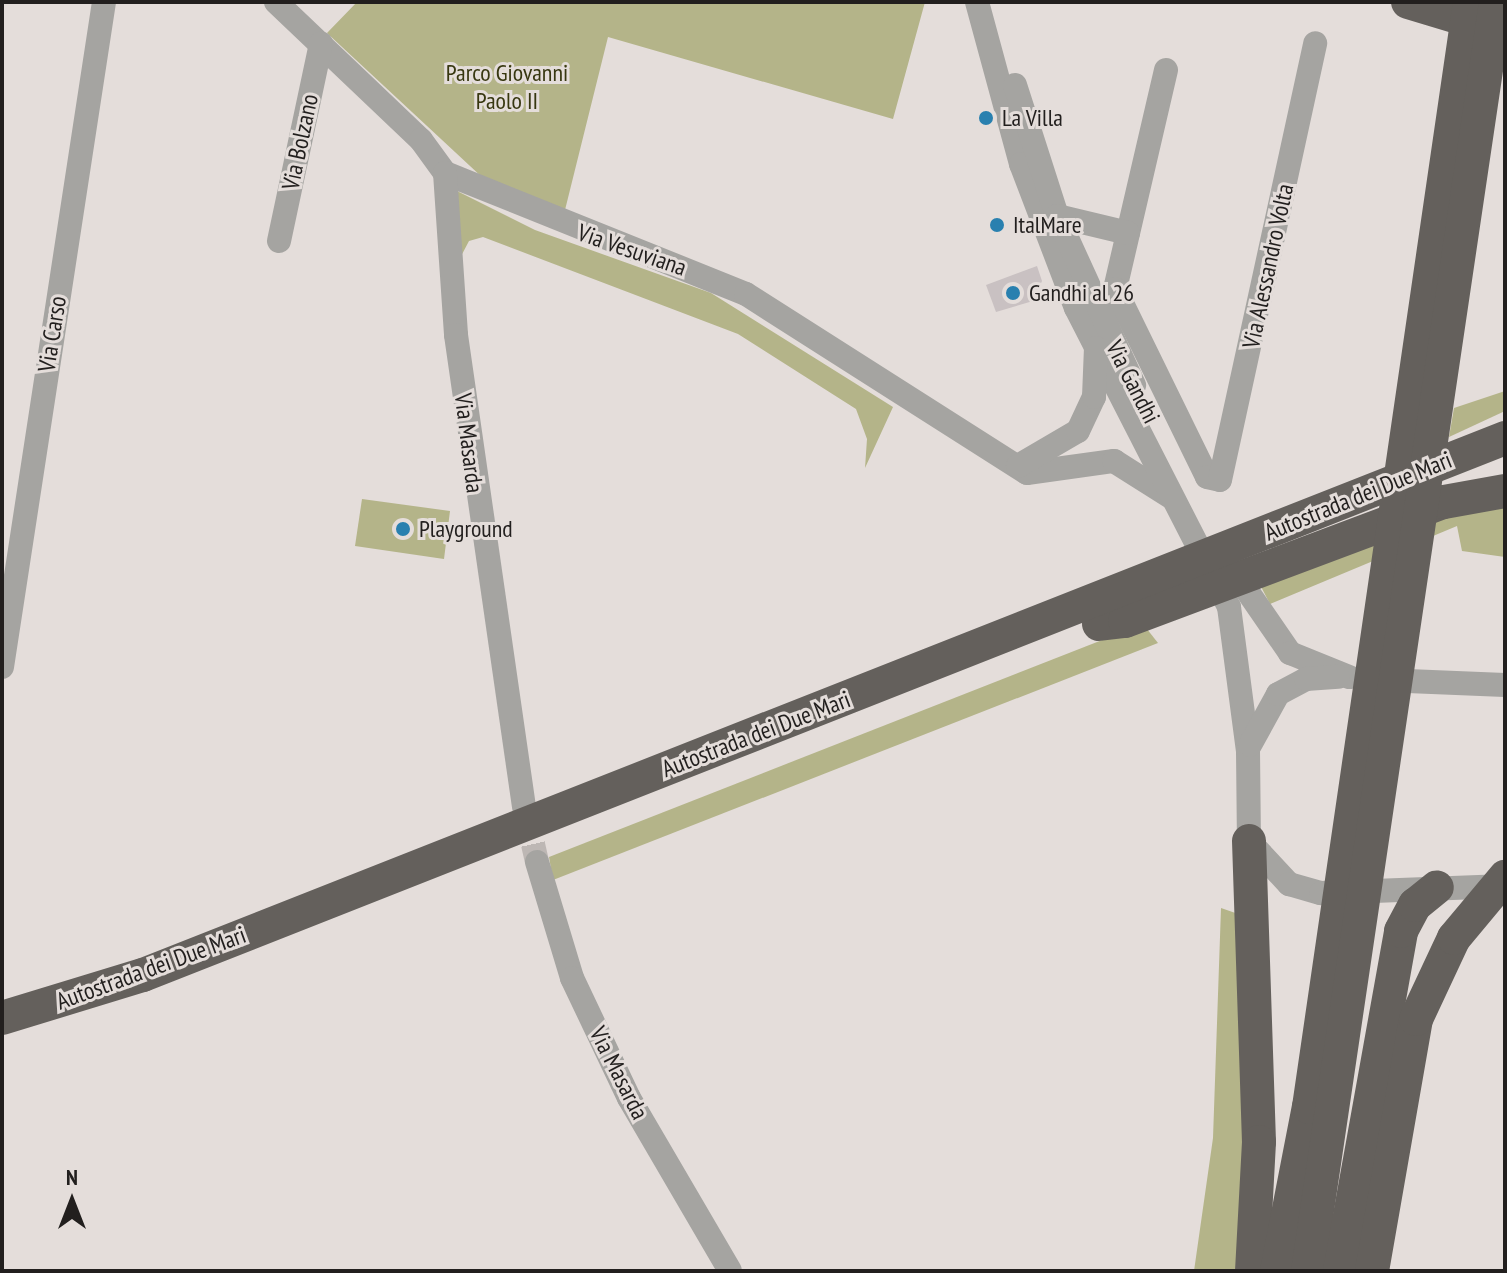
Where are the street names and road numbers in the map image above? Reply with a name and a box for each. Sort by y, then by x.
street label: Via Bolzano [276,91,324,193]
street label: Via Alessandro Volta [1236,180,1300,352]
street label: Via Vesuviana [574,218,690,282]
street label: Via Carso [32,294,72,374]
street label: Via Gandhi [1100,336,1166,428]
street label: Via Masarda [449,392,489,494]
street label: Autostrada dei Due Mari [1260,445,1456,547]
street label: Autostrada dei Due Mari [658,685,854,783]
street label: Autostrada dei Due Mari [52,920,250,1016]
street label: Via Masarda [583,1022,655,1124]

